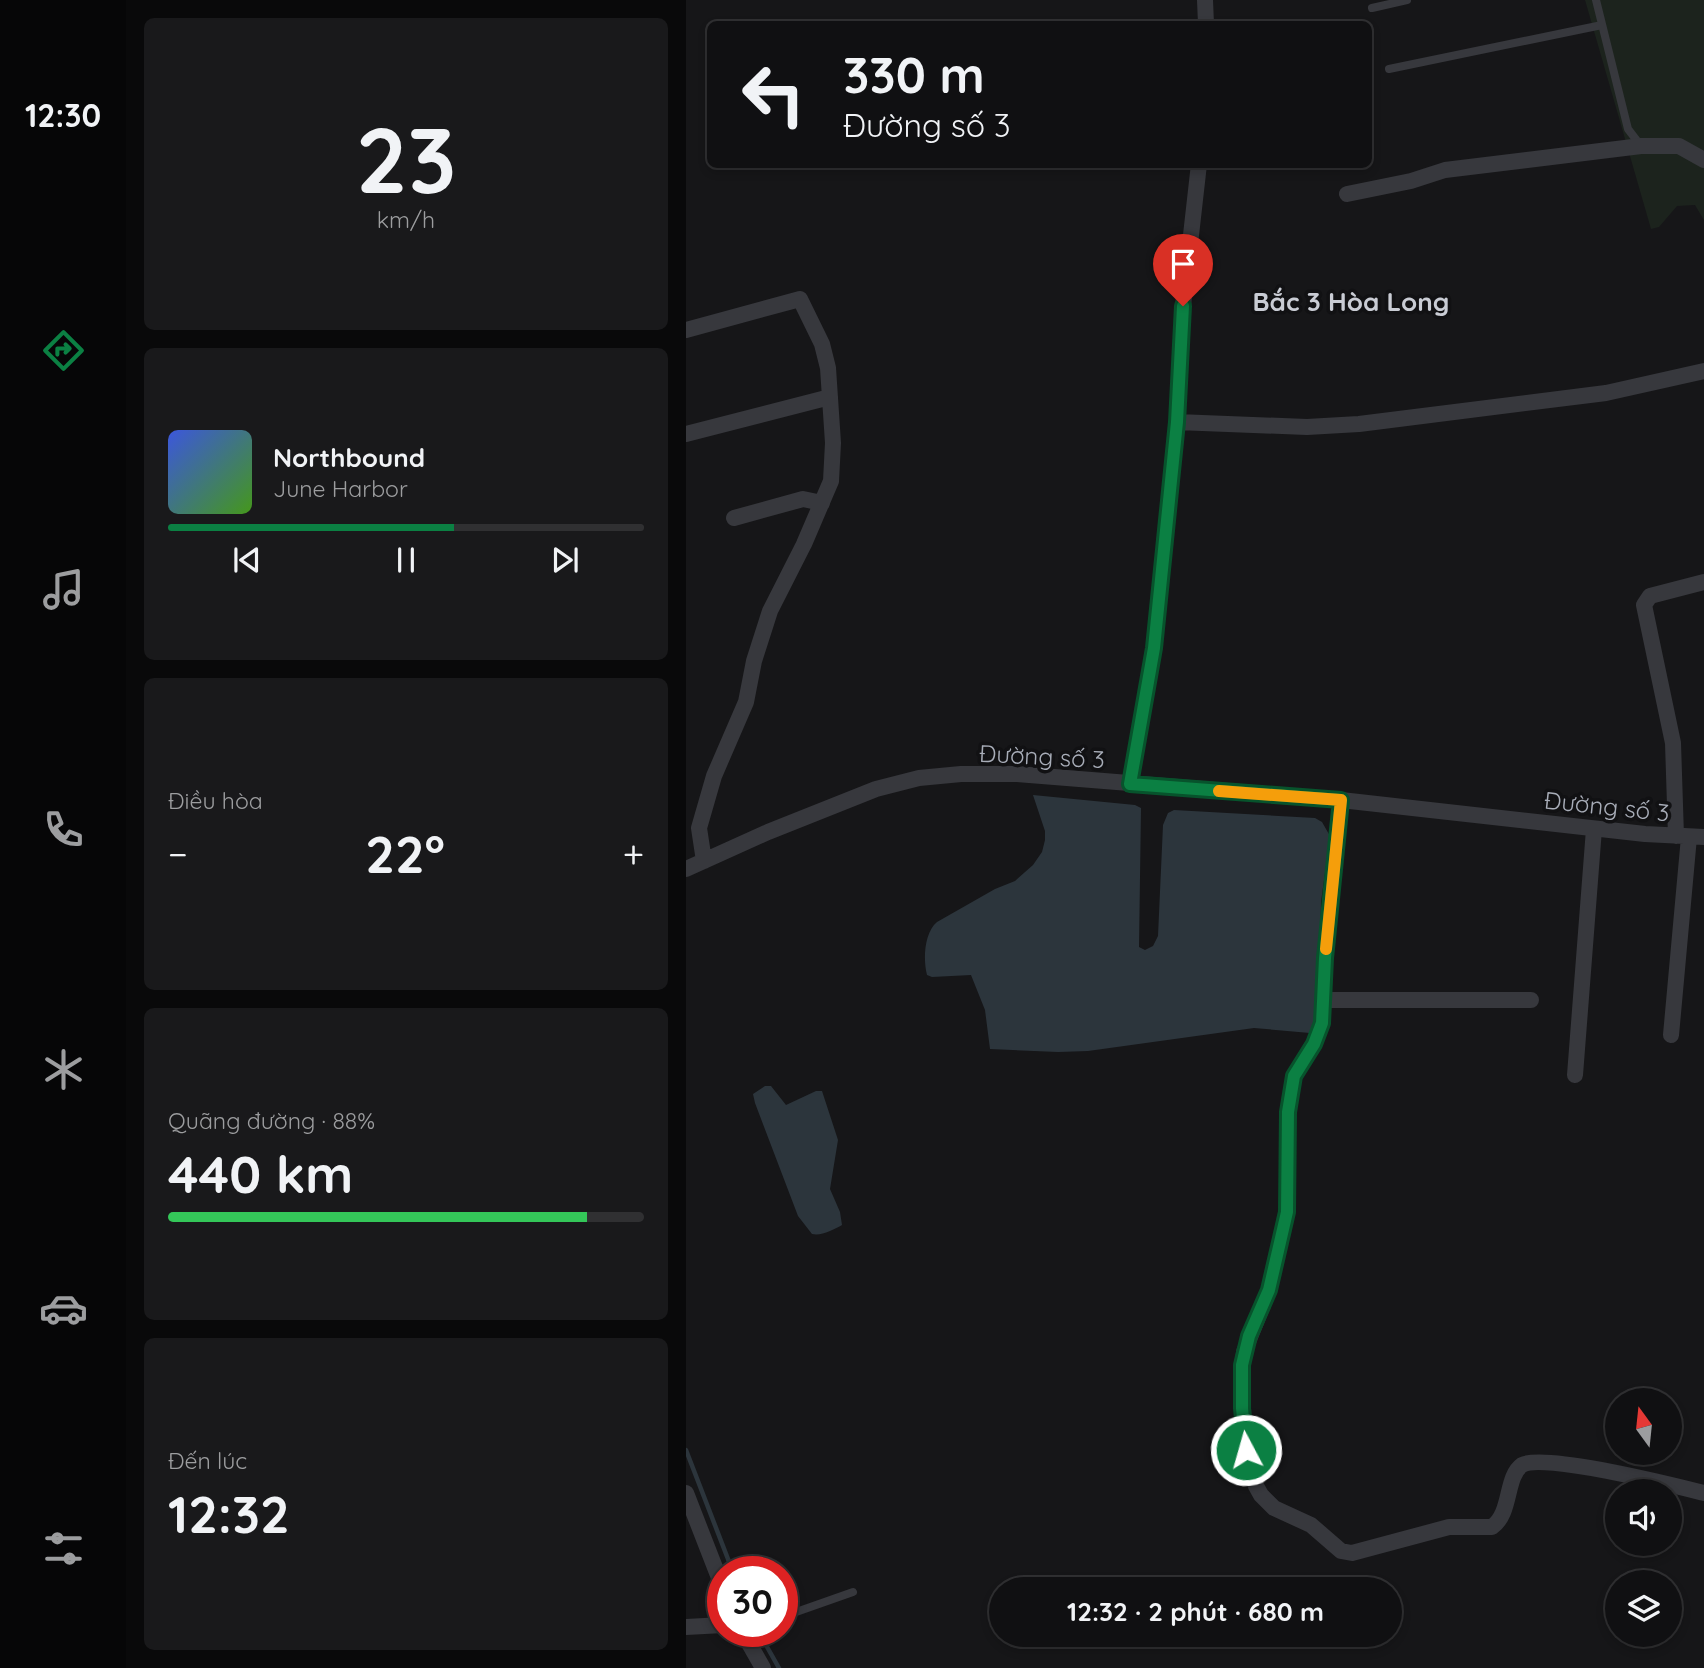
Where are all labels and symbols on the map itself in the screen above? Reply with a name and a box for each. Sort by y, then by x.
pin [1153,234,1213,306]
district label: Bắc 3 Hòa Long [1253,285,1449,318]
street label: Đường số 3 [978,738,1106,774]
street label: Đường số 3 [1543,785,1671,827]
north arrow [1605,1388,1682,1465]
position arrow [1209,1413,1283,1487]
speed limit sign: 30 [707,1556,798,1647]

